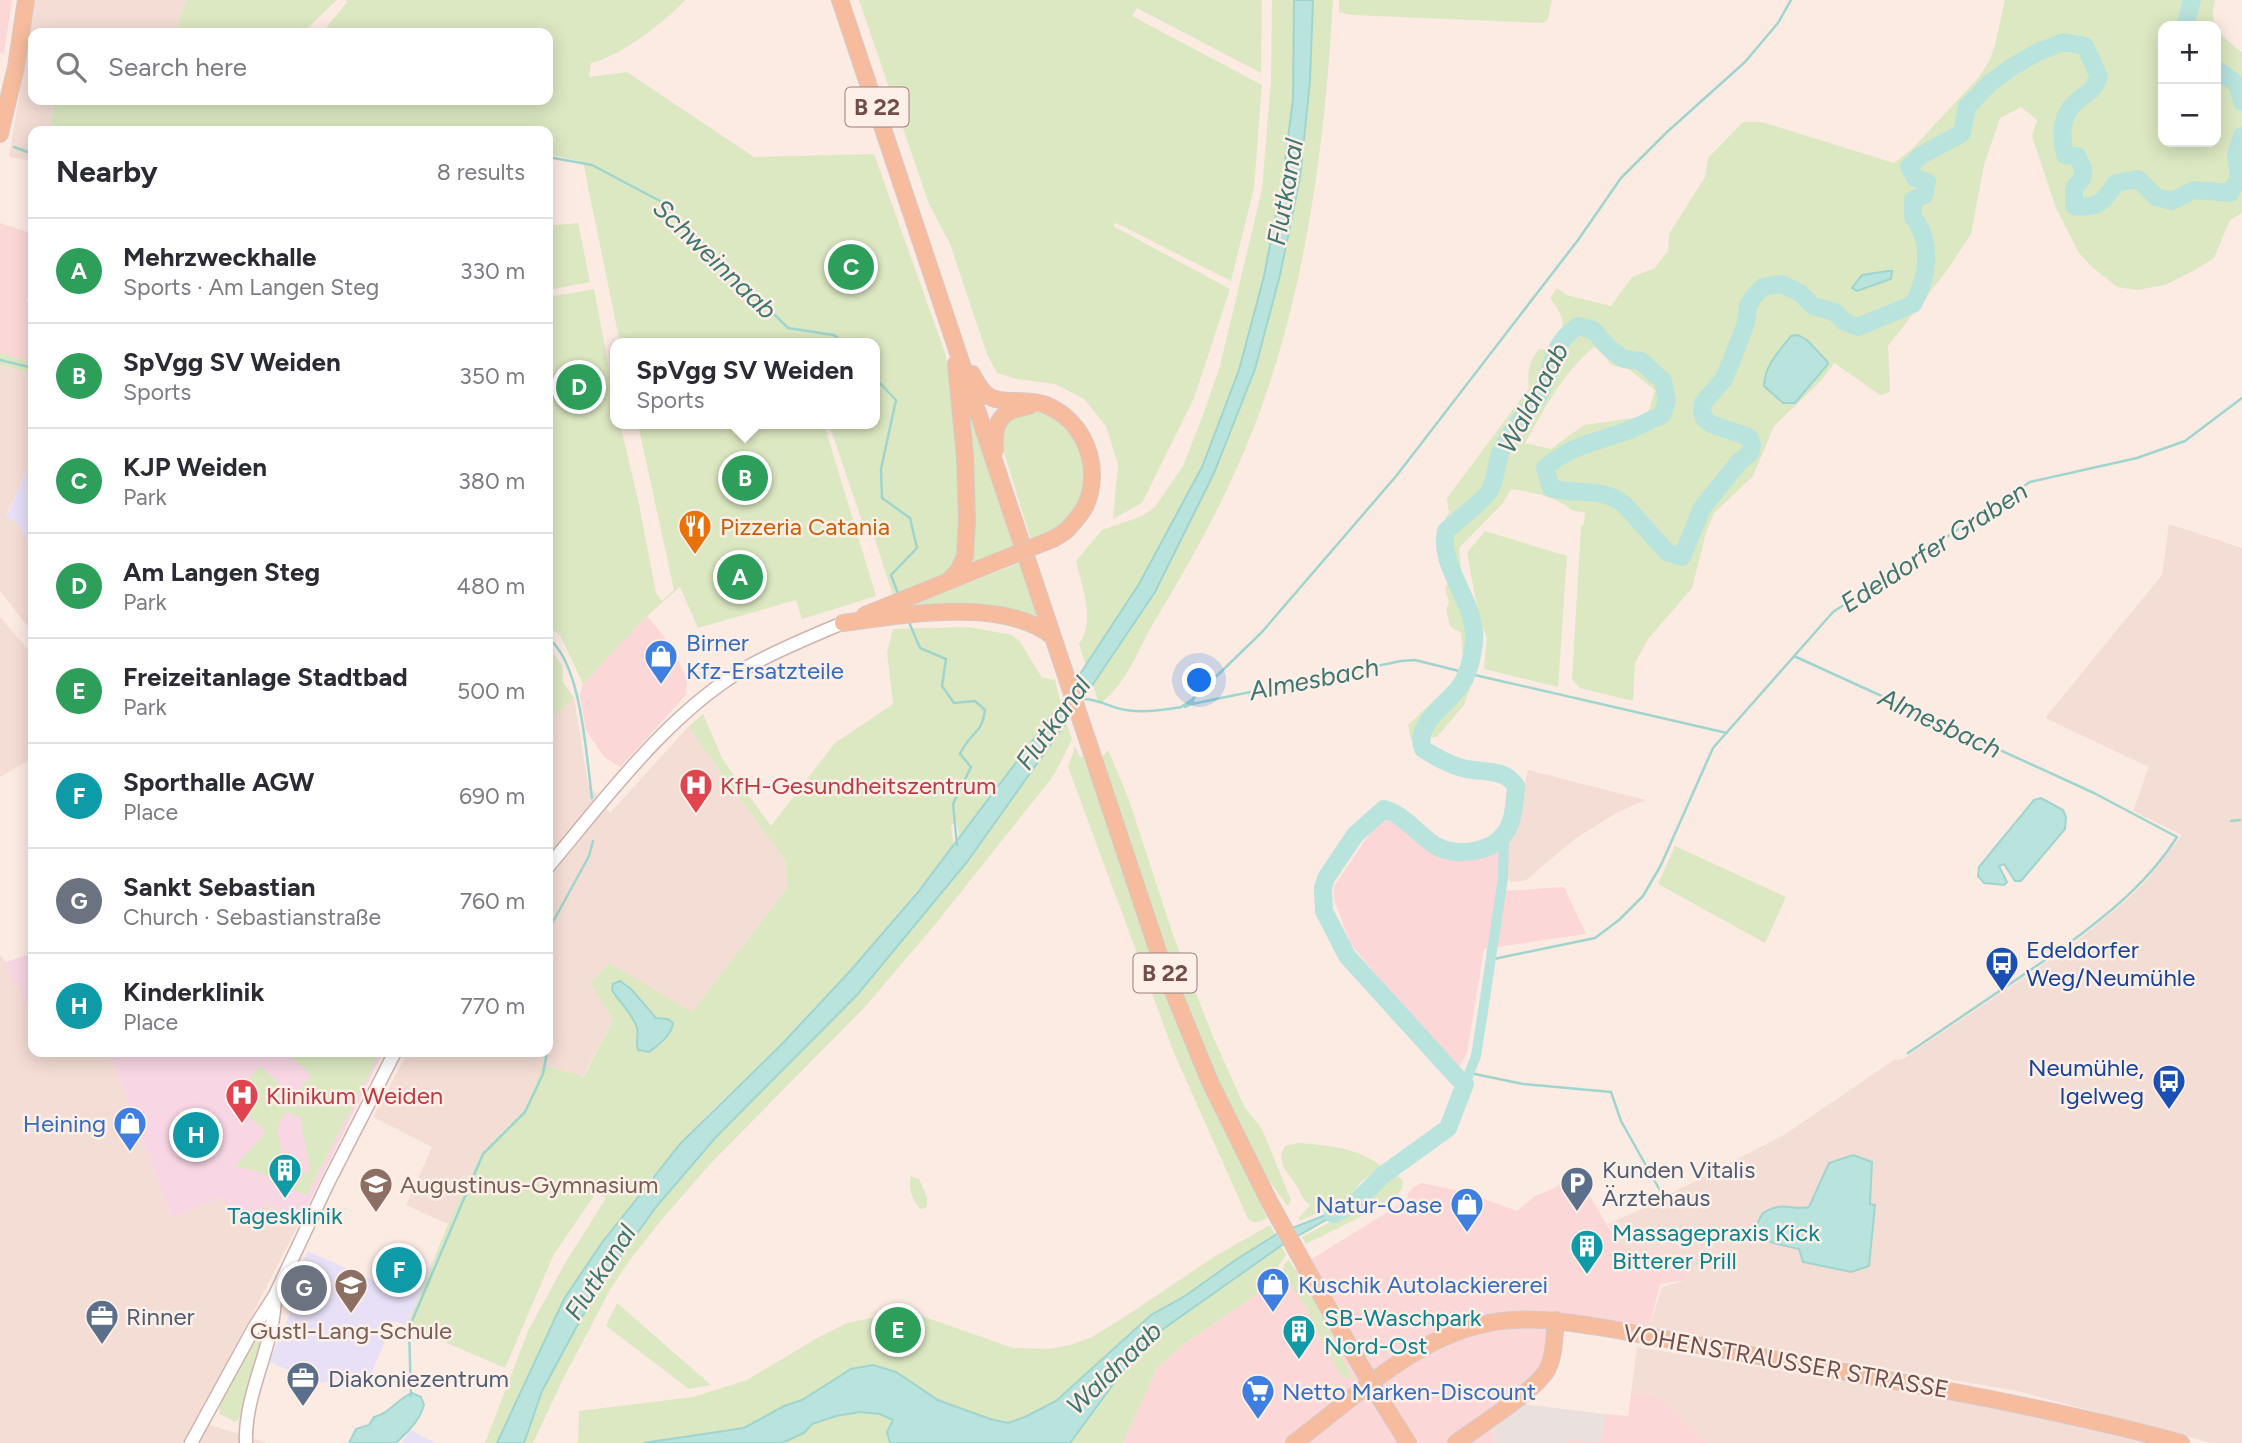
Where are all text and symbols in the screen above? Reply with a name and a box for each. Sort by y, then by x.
map controls [2158,21,2221,147]
button: + [2158,21,2221,84]
search box [28,28,553,105]
icon: search [52,48,90,86]
text: Search here [108,51,247,83]
button: − [2158,84,2221,147]
road number: B 22 [846,88,908,127]
water label: Flutkanal [1260,136,1310,248]
text: Nearby [56,153,158,190]
text: 8 results [437,158,525,186]
water label: Schweinnaab [646,192,784,326]
text: Mehrzweckhalle [123,241,317,273]
pin: C [828,241,874,293]
text: A [71,257,87,285]
text: 330 m [460,257,525,285]
text: Sports · Am Langen Steg [123,273,379,301]
water label: Waldnaab [1491,337,1575,459]
popup [610,338,880,429]
text: SpVgg SV Weiden [123,346,341,378]
text: SpVgg SV Weiden [636,354,854,386]
pin: D [556,361,602,413]
text: B [72,362,86,390]
text: 350 m [459,362,525,390]
text: Sports [123,378,191,406]
text: Sports [636,386,704,414]
text: KJP Weiden [123,451,267,483]
pin: B [722,452,768,504]
text: C [71,467,87,495]
text: 380 m [458,467,525,495]
water label: Edeldorfer Graben [1834,475,2034,619]
text: Park [123,483,167,511]
restaurant icon: Pizzeria Catania [676,507,714,556]
place label: Pizzeria Catania [720,512,890,541]
pin: A [717,551,763,603]
text: Am Langen Steg [123,556,320,588]
text: D [71,572,87,600]
text: 480 m [457,572,525,600]
text: Park [123,588,167,616]
place label: Birner Kfz-Ersatzteile [686,628,844,685]
shop icon: Birner Kfz-Ersatzteile [642,637,680,686]
water label: Almesbach [1246,651,1381,707]
text: Freizeitanlage Stadtbad [123,661,408,693]
your location [1182,663,1216,697]
water label: Flutkanal [1008,670,1098,776]
text: E [72,677,86,705]
text: 500 m [457,677,525,705]
water label: Almesbach [1873,680,2006,765]
text: Park [123,693,167,721]
text: Sporthalle AGW [123,766,314,798]
hospital icon: KfH-Gesundheitszentrum [677,766,715,815]
place label: KfH-Gesundheitszentrum [720,771,997,800]
text: F [73,782,85,810]
text: 690 m [459,782,525,810]
text: Place [123,798,178,826]
text: Sankt Sebastian [123,871,316,903]
text: G [70,887,88,915]
text: 760 m [460,887,525,915]
text: Church · Sebastianstraße [123,903,381,931]
place label: Edeldorfer Weg/Neumühle [2026,935,2195,992]
bus stop icon: Edeldorfer Weg/Neumühle [1983,944,2021,993]
road number: B 22 [1134,954,1196,992]
text: Kinderklinik [123,976,264,1008]
text: H [70,992,88,1020]
text: 770 m [460,992,525,1020]
text: Place [123,1008,178,1036]
place label: Neumühle, Igelweg [2028,1053,2144,1110]
bus stop icon: Neumühle, Igelweg [2150,1062,2188,1111]
hospital icon: Klinikum Weiden [223,1076,261,1125]
place label: Klinikum Weiden [266,1081,443,1110]
shop icon: Heining [111,1104,149,1153]
place label: Heining [23,1109,106,1138]
pin: H [173,1109,219,1161]
building icon: Tagesklinik [266,1151,304,1200]
place label: Kunden Vitalis Ärztehaus [1602,1155,1755,1212]
parking icon: Kunden Vitalis Ärztehaus [1558,1164,1596,1213]
school or university icon: Augustinus-Gymnasium [357,1165,395,1214]
place label: Augustinus-Gymnasium [400,1170,658,1199]
shop icon: Natur-Oase [1448,1185,1486,1234]
place label: Natur-Oase [1315,1190,1442,1219]
place label: Tagesklinik [227,1201,343,1230]
water label: Flutkanal [557,1218,643,1326]
place label: Massagepraxis Kick Bitterer Prill [1612,1218,1820,1275]
building icon: Massagepraxis Kick Bitterer Prill [1568,1227,1606,1276]
pin: F [376,1244,422,1296]
pin: G [281,1262,327,1314]
shop icon: Kuschik Autolackiererei [1254,1265,1292,1314]
school or university icon: Gustl-Lang-Schule [332,1266,370,1315]
place label: Kuschik Autolackiererei [1298,1270,1548,1299]
office icon: Rinner [83,1297,121,1346]
place label: Rinner [126,1302,195,1331]
place label: SB-Waschpark Nord-Ost [1324,1303,1482,1360]
pin: E [875,1304,921,1356]
building icon: SB-Waschpark Nord-Ost [1280,1312,1318,1361]
water label: Waldnaab [1060,1315,1168,1421]
place label: Gustl-Lang-Schule [250,1316,452,1345]
street label: VOHENSTRAUSSER STRASSE [1621,1318,1951,1404]
office icon: Diakoniezentrum [284,1359,322,1408]
place label: Diakoniezentrum [328,1364,509,1393]
supermarket icon: Netto Marken-Discount [1239,1372,1277,1421]
place label: Netto Marken-Discount [1282,1377,1536,1406]

